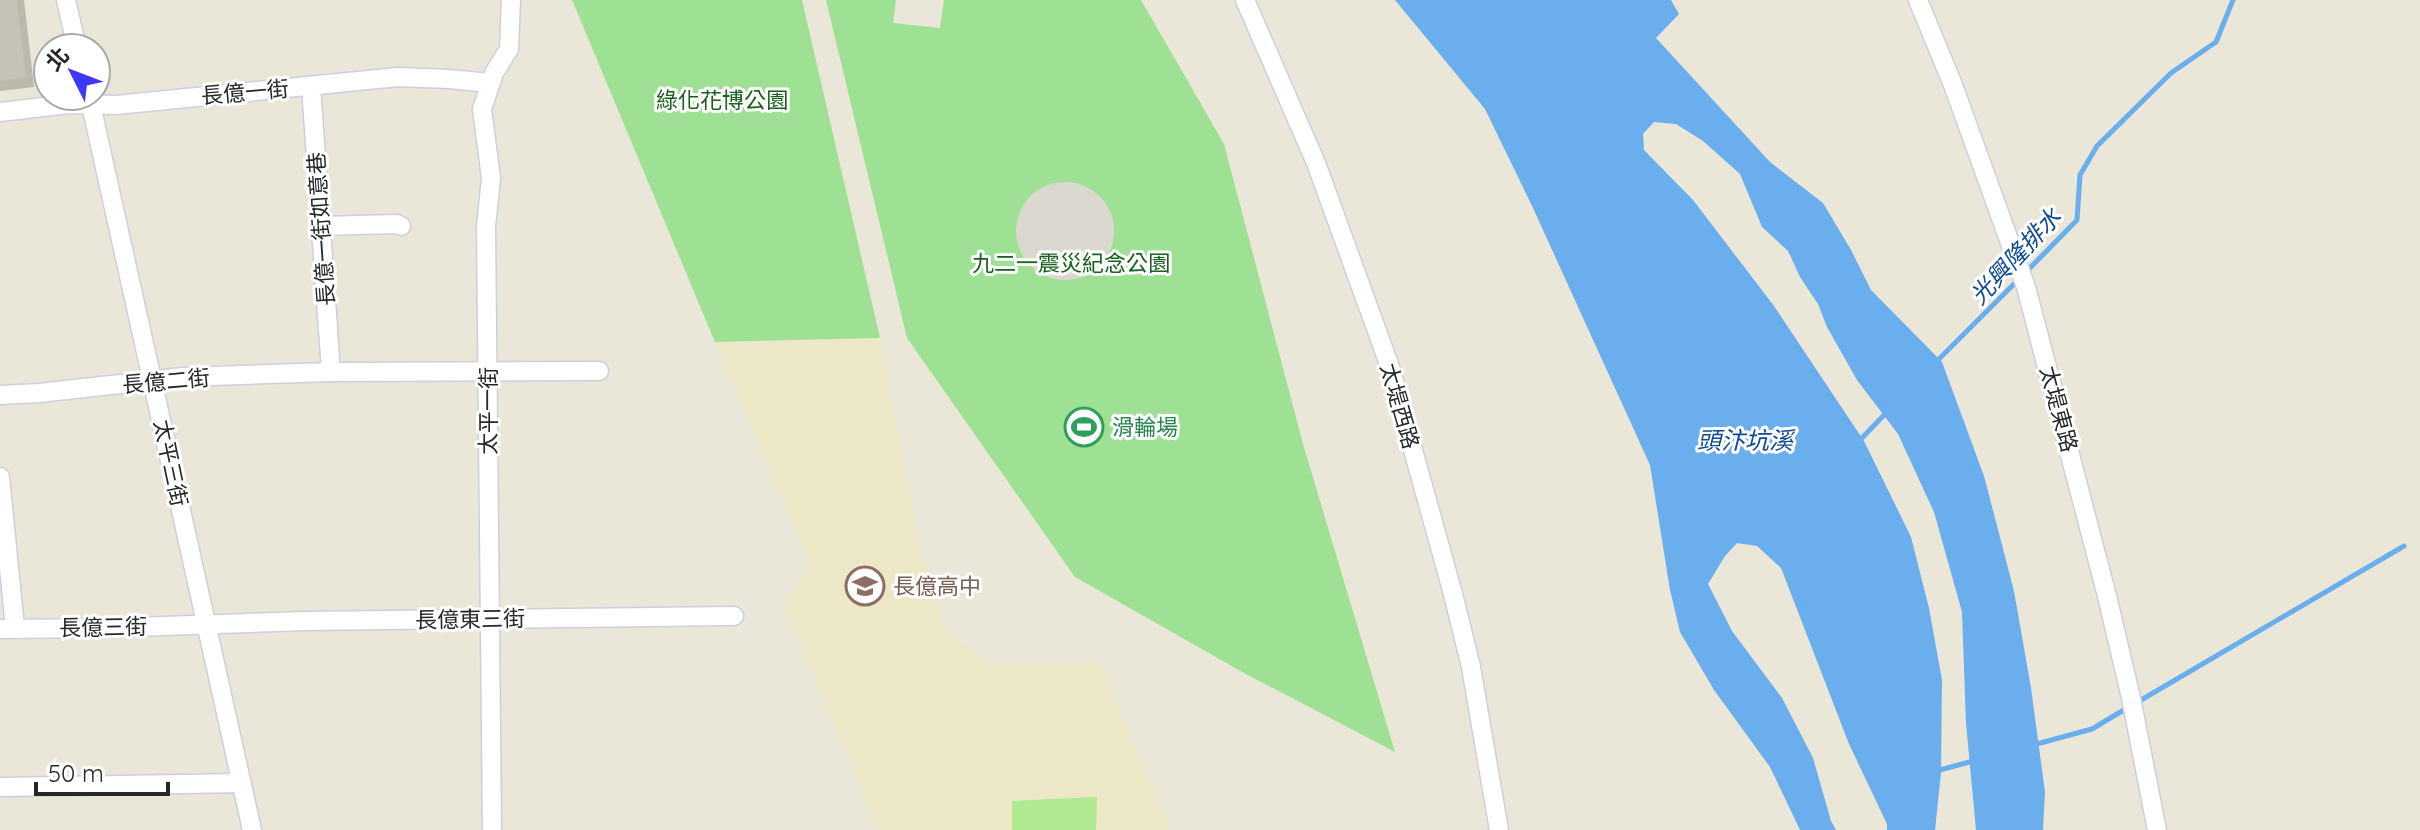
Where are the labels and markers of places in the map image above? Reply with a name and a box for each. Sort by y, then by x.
sports icon: 滑輪場 [1063,406,1105,448]
place label: 滑輪場 [1112,413,1178,441]
school or university icon: 長億高中 [844,565,886,607]
place label: 長億高中 [893,572,981,600]

